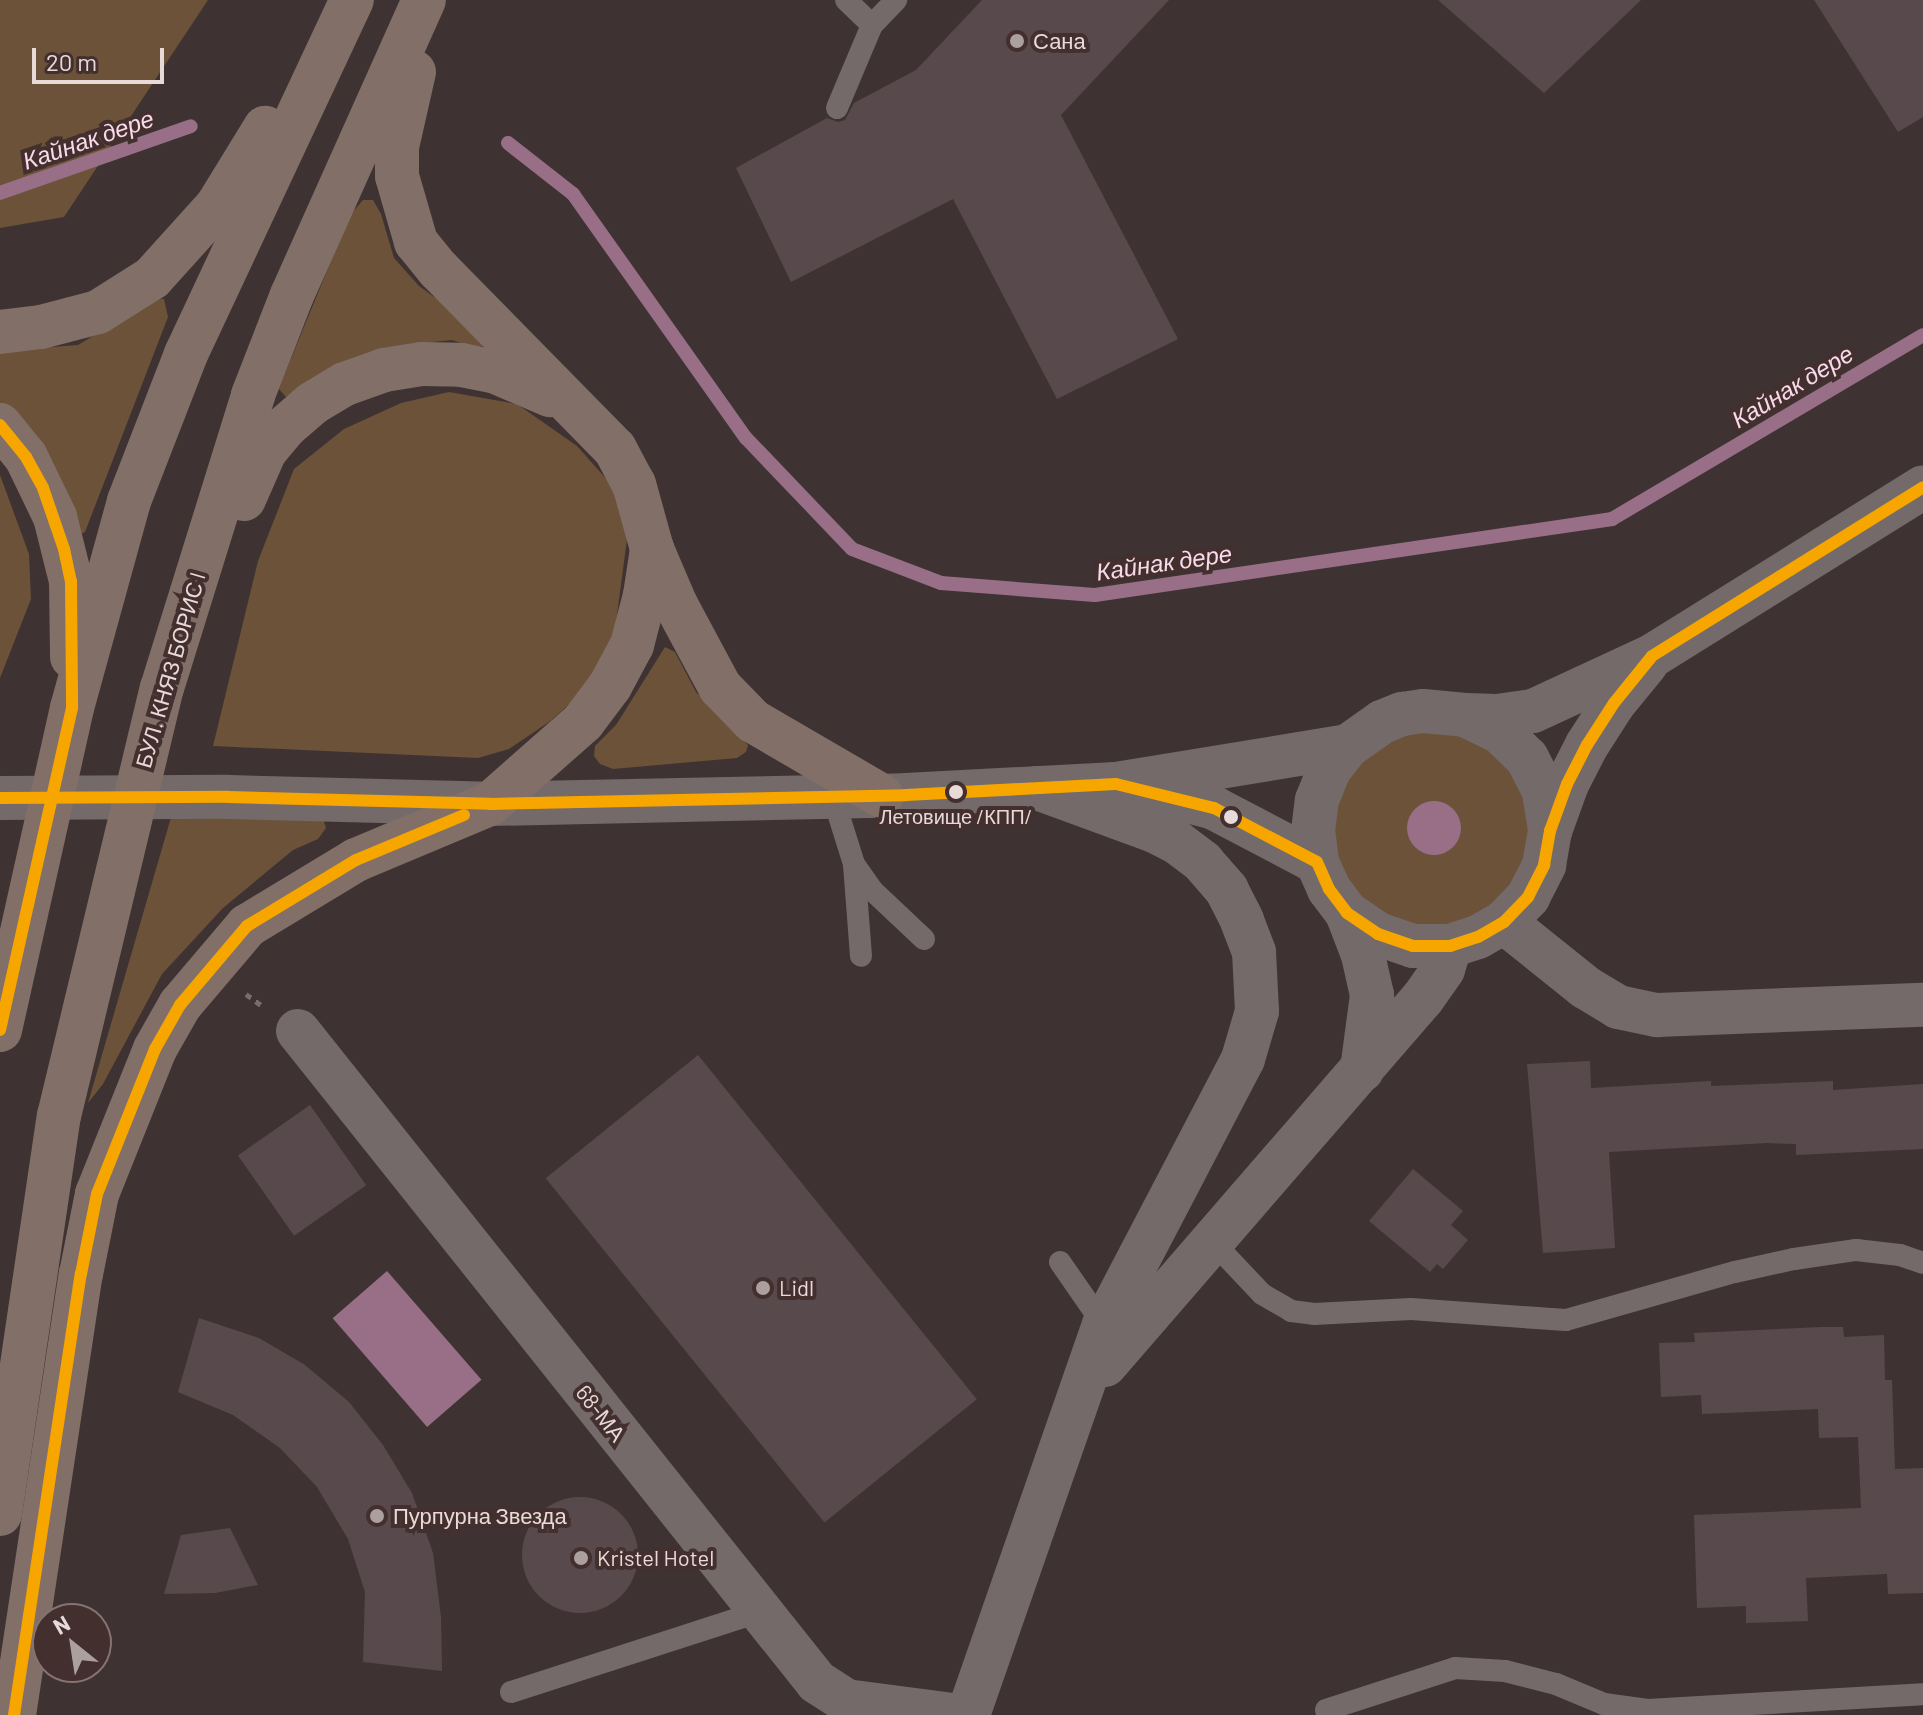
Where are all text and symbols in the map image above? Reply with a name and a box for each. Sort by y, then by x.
place label: Сана [1033,28,1086,54]
scale bar [36,32,168,82]
marker: Сана [1008,32,1026,50]
text: 20 m [46,47,97,76]
water label: Кайнак дере [19,103,157,175]
water label: Кайнак дере [1726,338,1858,434]
water label: Кайнак дере [1094,538,1234,586]
street label: БУЛ. КНЯЗ БОРИС I [129,569,211,771]
marker: Летовище /КПП/ [948,784,964,800]
place label: Летовище /КПП/ [879,804,1033,828]
unlabelled marker [1223,809,1239,825]
place label: Lidl [779,1275,814,1301]
marker: Lidl [754,1279,772,1297]
street label: 68-МА [571,1379,631,1447]
place label: Пурпурна Звезда [393,1503,567,1529]
marker: Пурпурна Звезда [368,1507,386,1525]
place label: Kristel Hotel [597,1545,714,1571]
marker: Kristel Hotel [572,1549,590,1567]
north arrow [32,1603,112,1683]
text: N [48,1609,74,1639]

